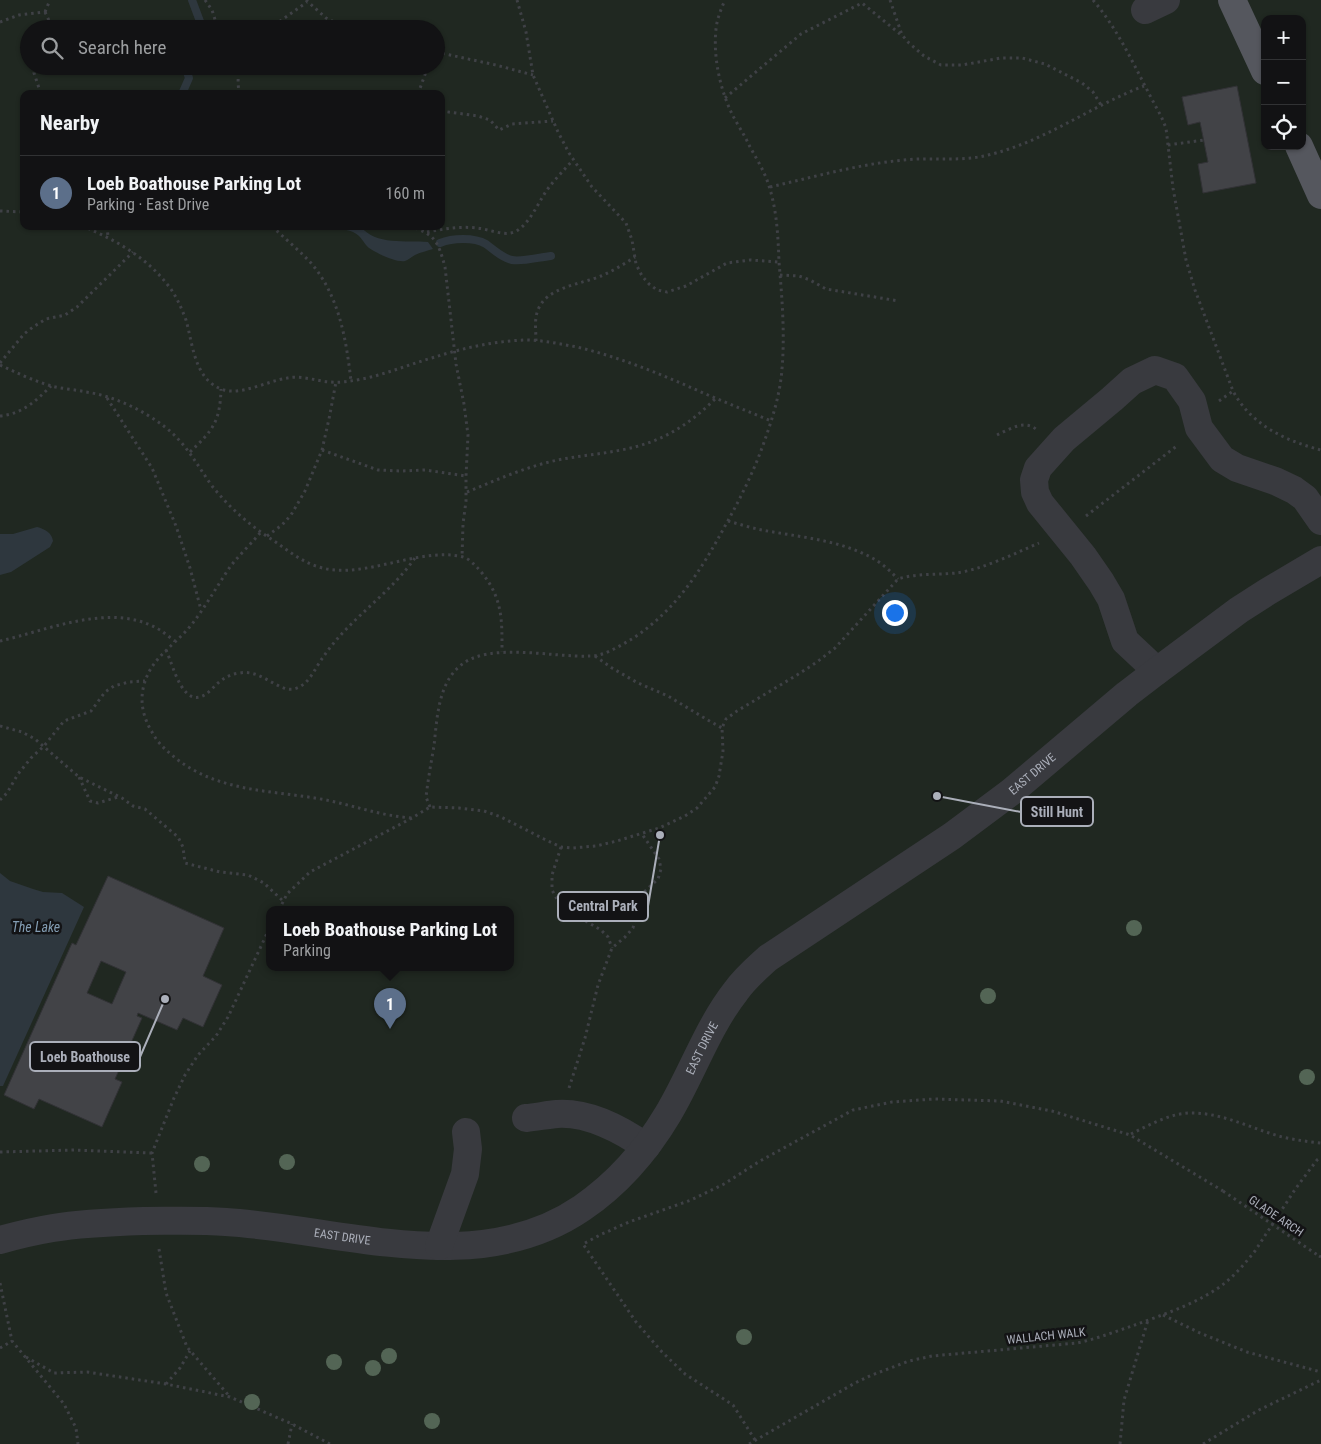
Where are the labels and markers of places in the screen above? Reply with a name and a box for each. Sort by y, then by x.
callout: Still Hunt [1021,797,1093,826]
callout: Central Park [558,892,648,921]
pin: 1 [374,988,406,1029]
callout: Loeb Boathouse [30,1042,140,1071]

